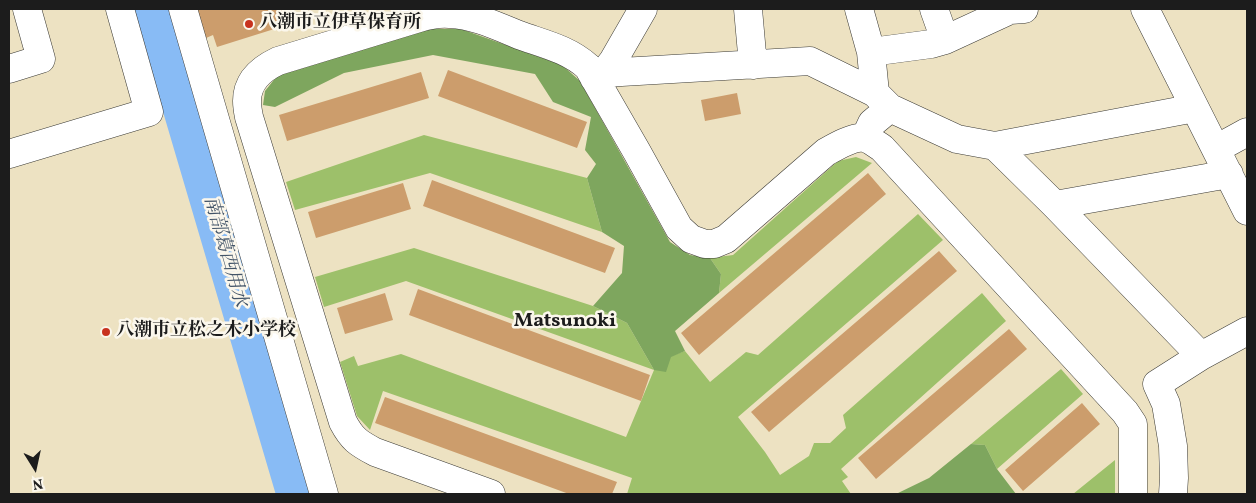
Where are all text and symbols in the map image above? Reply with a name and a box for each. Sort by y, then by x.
place label: 八潮市立伊草保育所 [259,13,421,35]
marker: 八潮市立伊草保育所 [243,18,255,30]
water label: 南部葛西用水 [197,194,251,310]
district label: Matsunoki [514,310,616,334]
place label: 八潮市立松之木小学校 [116,321,296,343]
marker: 八潮市立松之木小学校 [100,326,112,338]
north arrow [10,443,60,493]
text: N [31,473,44,494]

